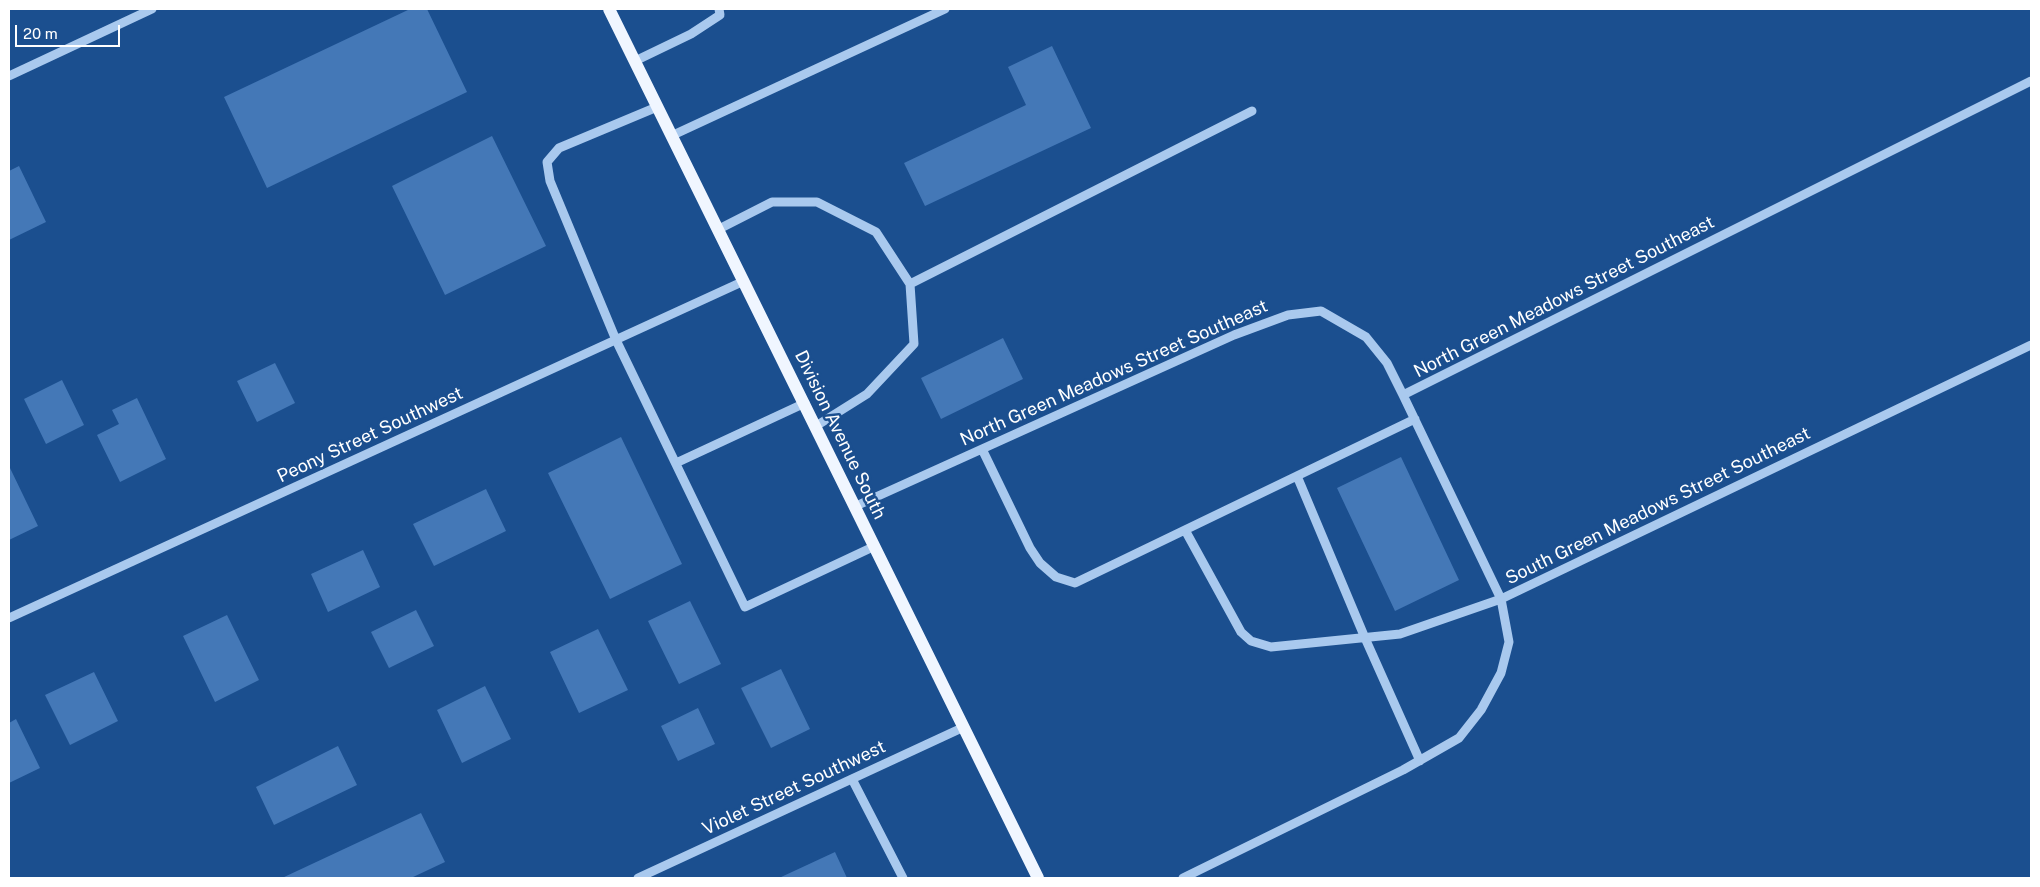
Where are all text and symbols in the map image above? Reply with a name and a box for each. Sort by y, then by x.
scale bar [18,15,122,47]
text: 20 m [23,25,58,42]
street label: North Green Meadows Street Southeast [1410,212,1718,382]
street label: North Green Meadows Street Southeast [957,295,1271,451]
street label: Division Avenue South [790,347,890,523]
street label: Peony Street Southwest [274,382,466,488]
street label: South Green Meadows Street Southeast [1502,423,1814,589]
street label: Violet Street Southwest [699,736,889,840]

